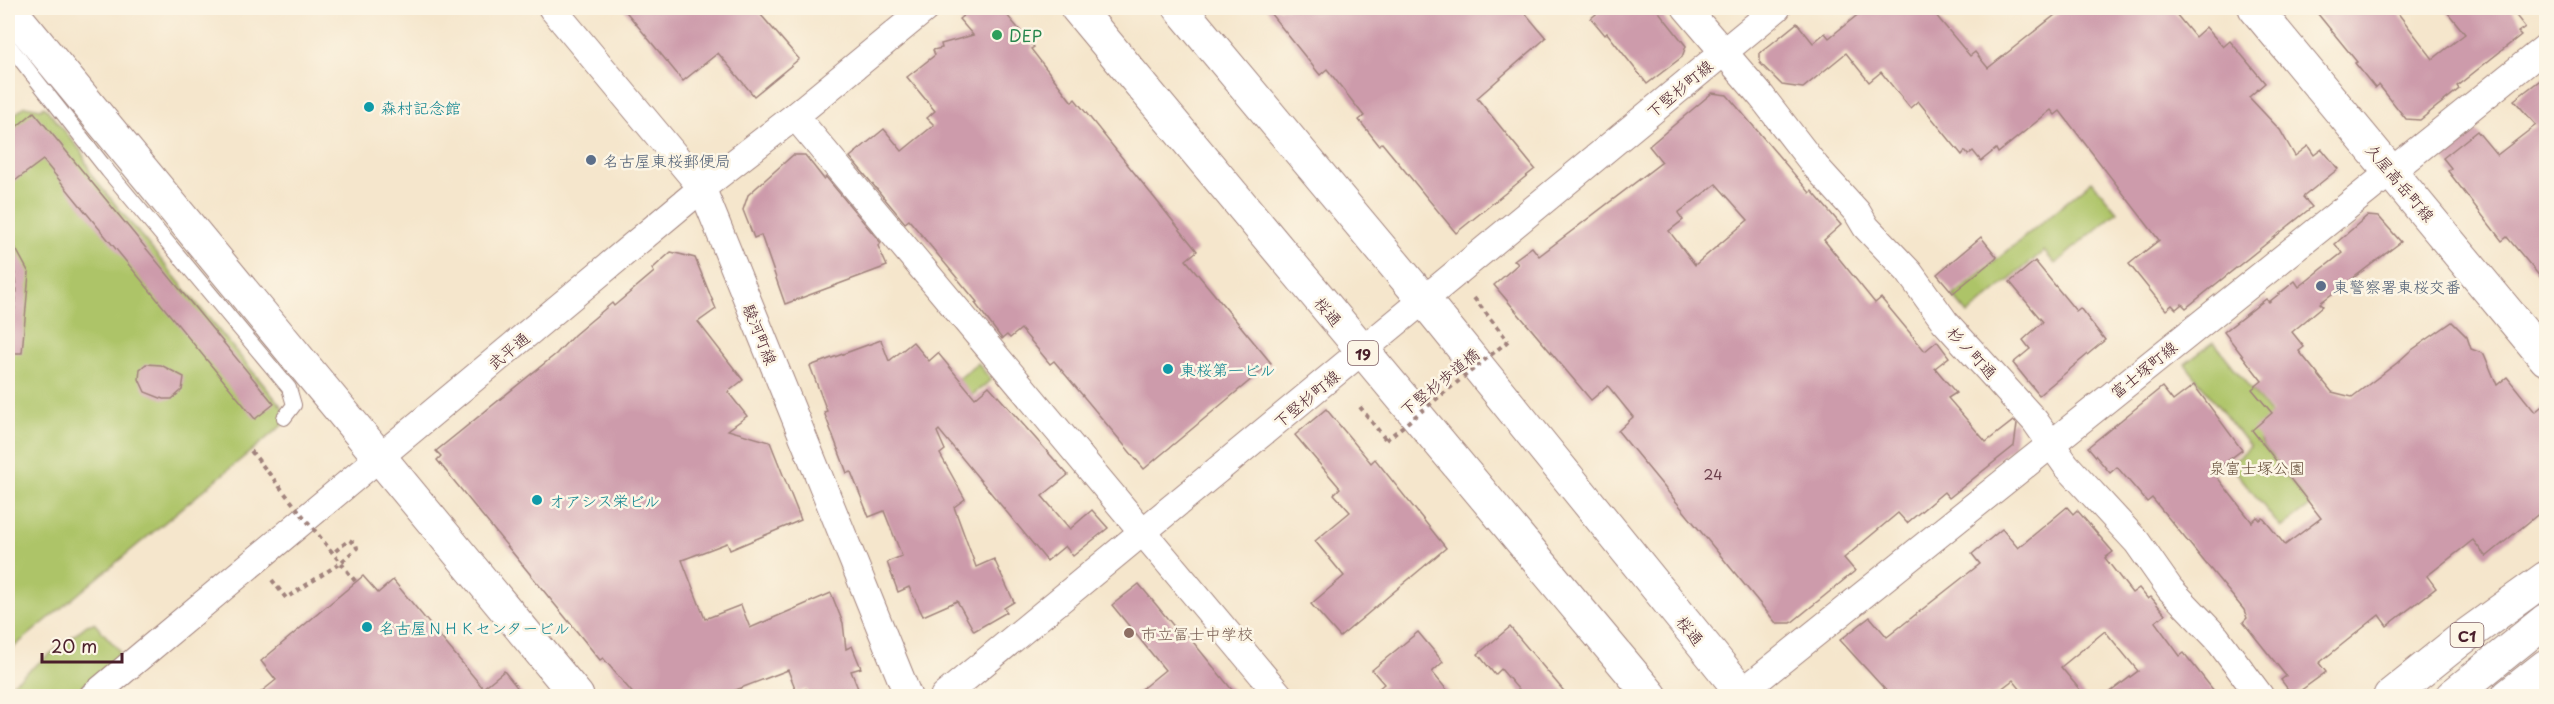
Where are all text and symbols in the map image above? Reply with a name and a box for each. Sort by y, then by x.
place label: DEP [1009,23,1042,47]
marker: DEP [990,28,1004,42]
street label: 下竪杉町線 [1641,53,1717,123]
place label: 森村記念館 [381,95,461,119]
marker: 森村記念館 [362,100,376,114]
street label: 久屋高岳町線 [2361,138,2441,226]
place label: 名古屋東桜郵便局 [603,148,731,172]
marker: 名古屋東桜郵便局 [584,153,598,167]
place label: 東警察署東桜交番 [2333,274,2461,298]
marker: 東警察署東桜交番 [2314,279,2328,293]
street label: 桜通 [1310,291,1348,331]
street label: 駿河町線 [738,300,784,368]
street label: 杉ノ町通 [1942,320,2004,384]
street label: 武平通 [482,325,534,375]
street label: 富士塚町線 [2104,334,2182,404]
road number: 19 [1348,341,1378,365]
street label: 下竪杉歩道橋 [1394,341,1484,421]
place label: 東桜第一ビル [1180,357,1276,381]
marker: 東桜第一ビル [1161,362,1175,376]
street label: 下竪杉町線 [1268,363,1344,433]
park label: 泉富士塚公園 [2209,455,2305,479]
house number: 24 [1704,464,1722,485]
place label: オアシス栄ビル [549,488,660,512]
marker: オアシス栄ビル [530,493,544,507]
street label: 桜通 [1672,610,1710,650]
place label: 名古屋ＮＨＫセンタービル [379,615,570,639]
marker: 名古屋ＮＨＫセンタービル [360,620,374,634]
place label: 市立冨士中学校 [1141,621,1253,645]
road number: C1 [2450,623,2484,647]
scale bar [42,626,122,664]
marker: 市立冨士中学校 [1122,626,1136,640]
text: 20 m [51,632,97,659]

